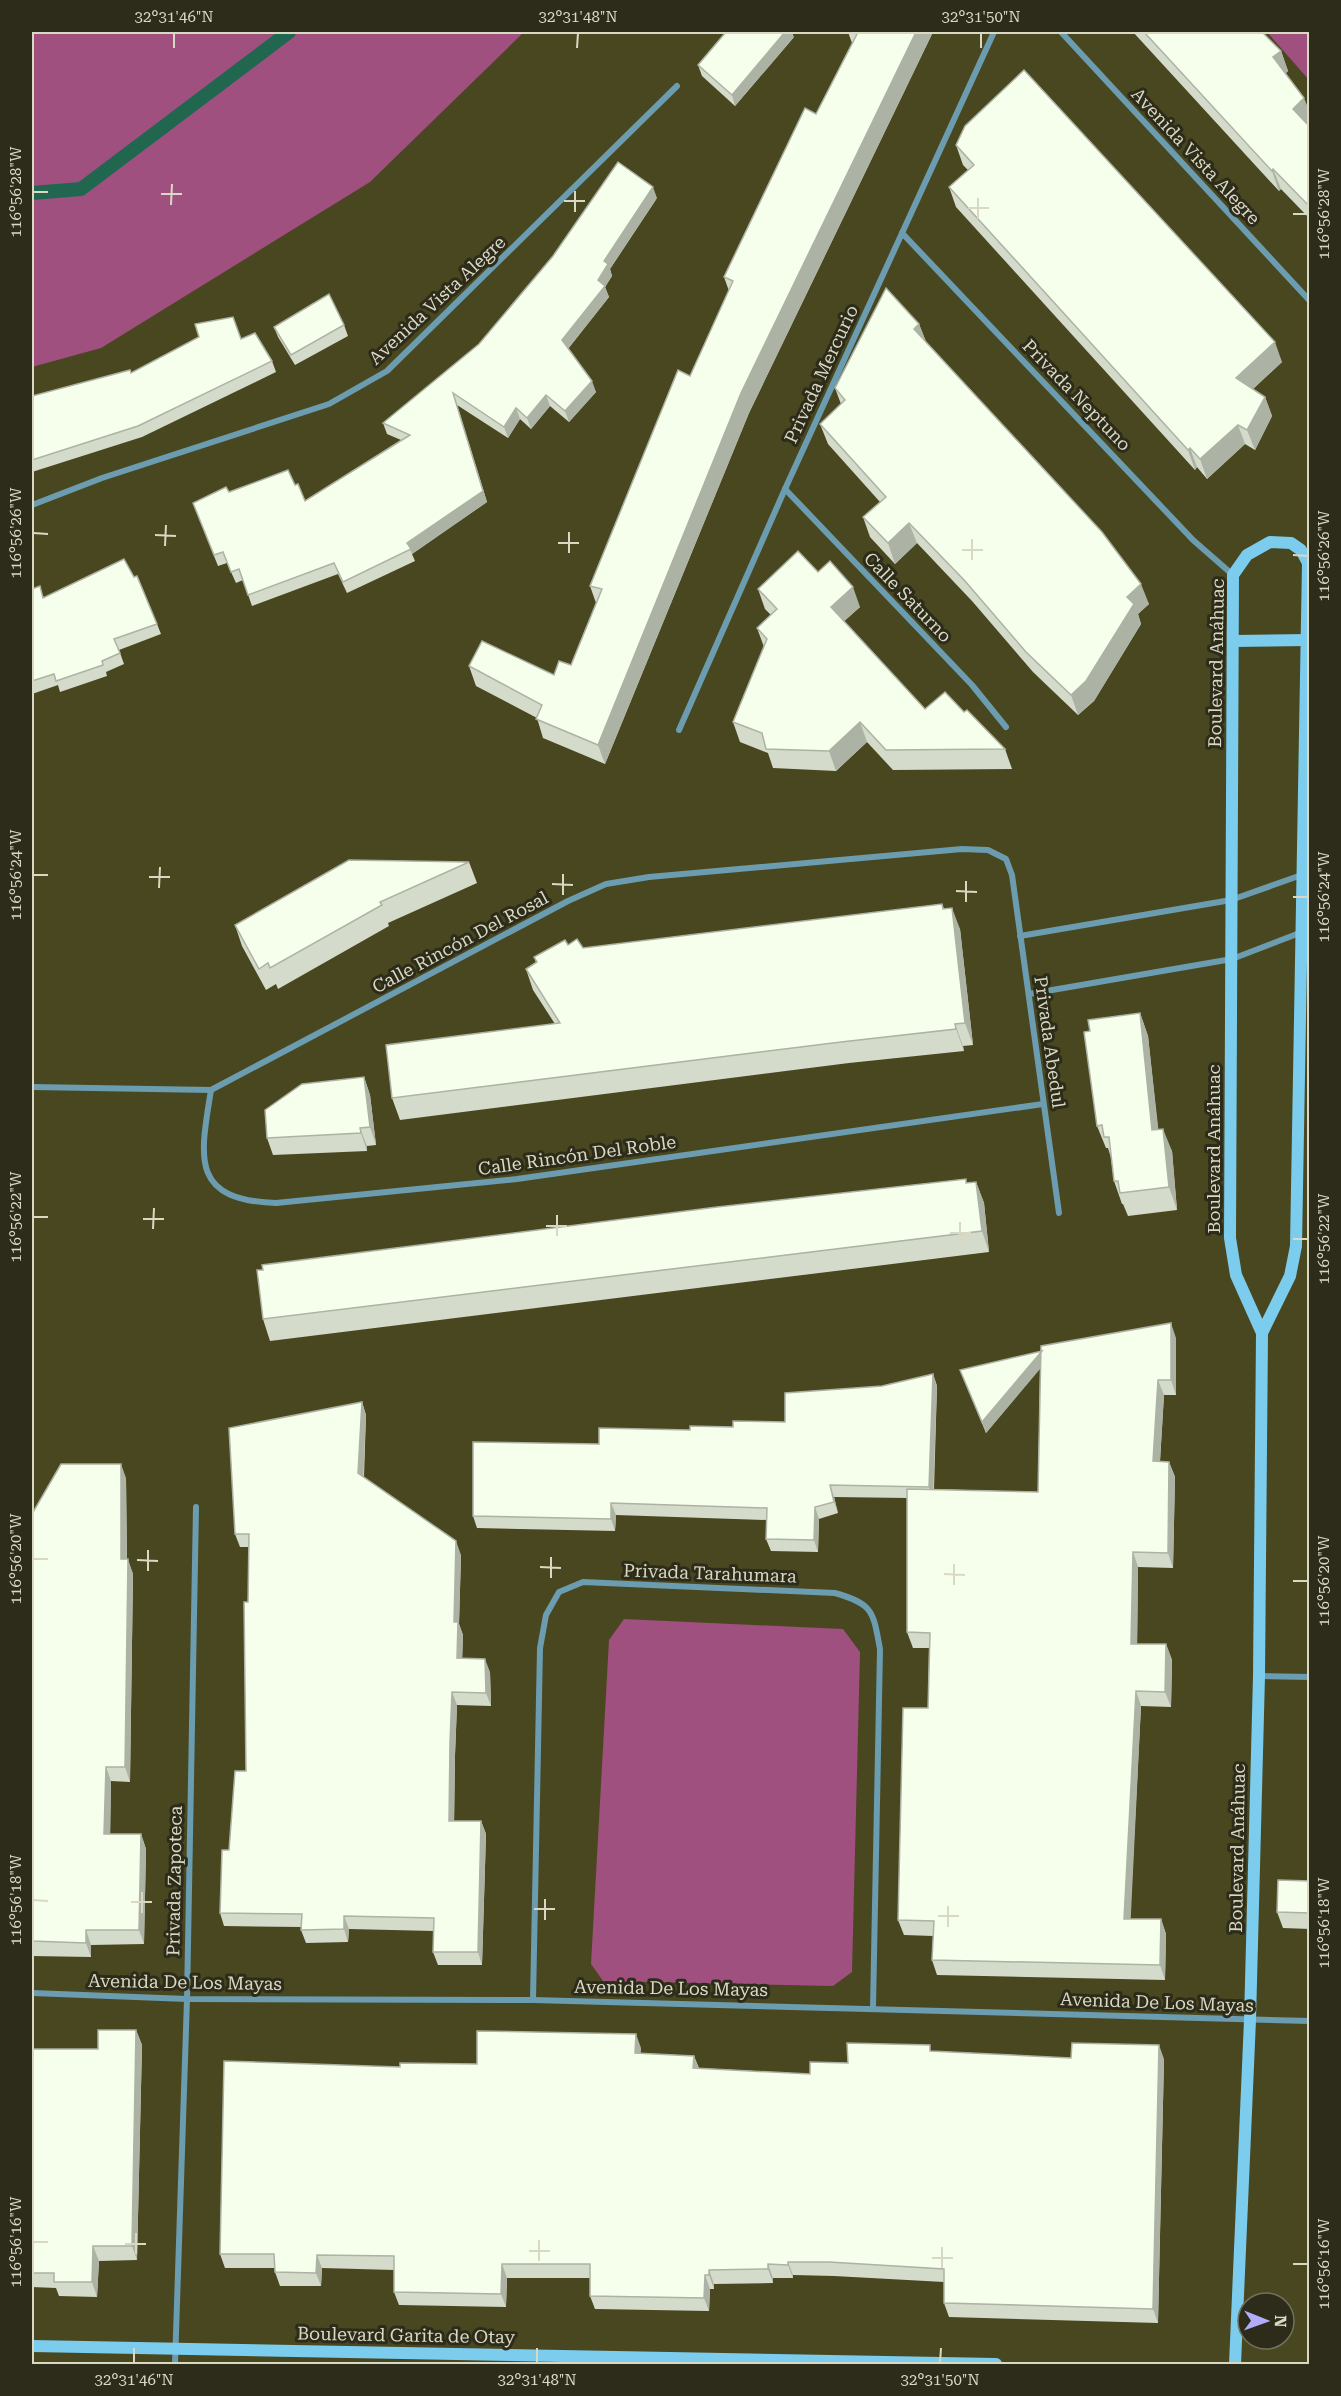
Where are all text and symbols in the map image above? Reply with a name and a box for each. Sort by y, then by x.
text: 32°31'46"N [134,8,214,26]
text: 32°31'48"N [538,8,618,26]
text: 32°31'50"N [941,8,1021,26]
street label: Avenida Vista Alegre [1127,84,1265,229]
text: 116°56'28"W [7,146,25,237]
text: 116°56'28"W [1315,168,1333,259]
street label: Avenida Vista Alegre [365,231,510,369]
street label: Privada Mercurio [780,302,862,446]
street label: Privada Neptuno [1018,335,1136,455]
text: 116°56'26"W [7,487,25,578]
text: 116°56'26"W [1315,510,1333,601]
street label: Calle Saturno [860,548,956,646]
street label: Boulevard Anáhuac [1204,578,1228,748]
text: 116°56'24"W [7,829,25,920]
text: 116°56'24"W [1315,851,1333,942]
street label: Calle Rincón Del Rosal [368,886,552,997]
street label: Privada Abedul [1030,975,1070,1110]
street label: Boulevard Anáhuac [1203,1064,1224,1234]
street label: Calle Rincón Del Roble [477,1131,677,1179]
text: 116°56'22"W [7,1171,25,1262]
text: 116°56'22"W [1315,1193,1333,1284]
text: 116°56'20"W [7,1513,25,1604]
text: 116°56'20"W [1315,1535,1333,1626]
street label: Privada Tarahumara [623,1559,797,1587]
street label: Boulevard Anáhuac [1225,1763,1249,1933]
street label: Privada Zapoteca [162,1805,186,1956]
text: 116°56'18"W [7,1854,25,1945]
text: 116°56'18"W [1315,1877,1333,1968]
street label: Avenida De Los Mayas [88,1970,282,1994]
street label: Avenida De Los Mayas [574,1976,768,2000]
street label: Avenida De Los Mayas [1060,1988,1254,2016]
text: 116°56'16"W [7,2196,25,2287]
text: 116°56'16"W [1315,2218,1333,2309]
north arrow [1236,2291,1296,2351]
text: N [1271,2315,1290,2328]
street label: Boulevard Garita de Otay [297,2323,515,2347]
text: 32°31'46"N [94,2371,174,2389]
text: 32°31'48"N [497,2371,577,2389]
text: 32°31'50"N [900,2371,980,2389]

